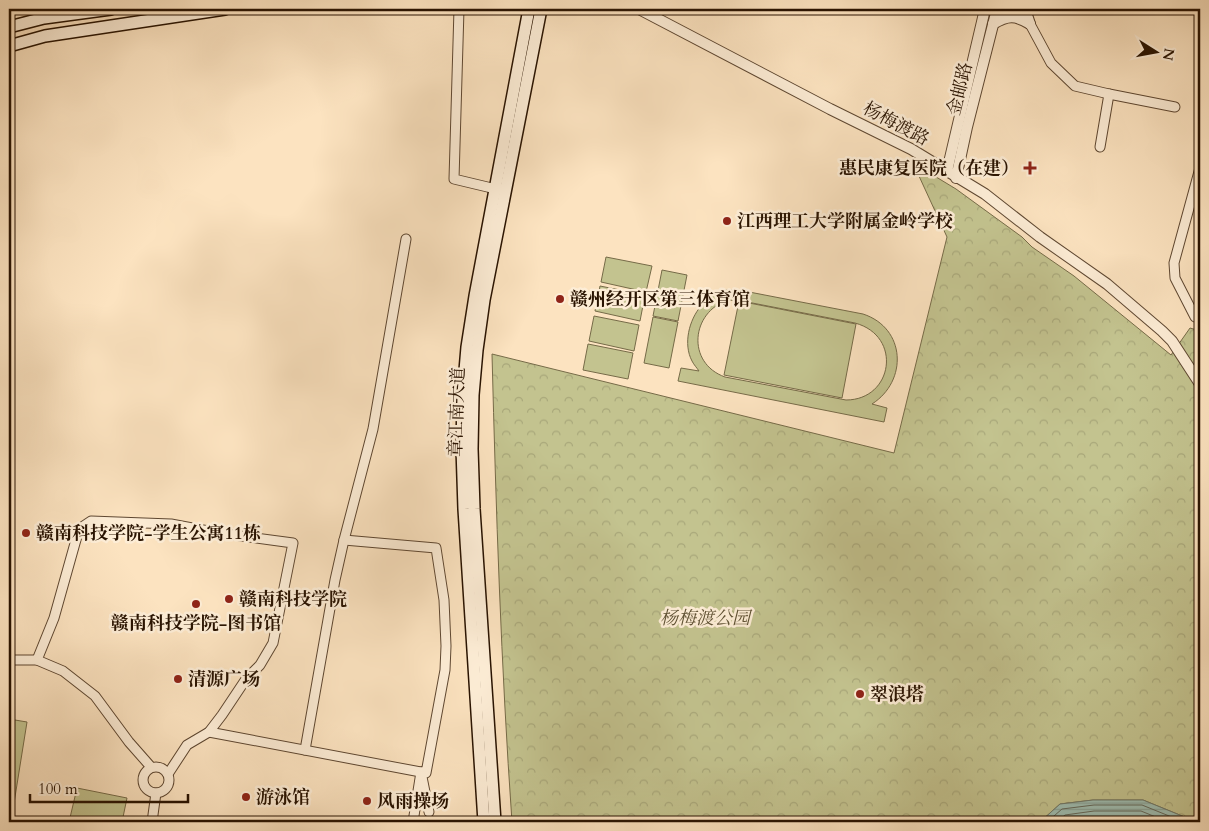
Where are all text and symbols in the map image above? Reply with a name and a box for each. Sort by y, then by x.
north arrow [1132,28,1182,78]
text: N [1158,47,1179,62]
street label: 金邮路 [941,60,979,118]
street label: 杨梅渡路 [858,96,934,152]
place label: 惠民康复医院（在建） [839,156,1019,181]
marker: 惠民康复医院（在建） [1023,161,1037,175]
place label: 江西理工大学附属金岭学校 [737,209,953,234]
marker: 江西理工大学附属金岭学校 [721,215,733,227]
place label: 赣州经开区第三体育馆 [570,287,750,312]
marker: 赣州经开区第三体育馆 [554,293,566,305]
street label: 章江南大道 [443,367,471,457]
place label: 赣南科技学院-学生公寓11栋 [36,521,261,546]
marker: 赣南科技学院-学生公寓11栋 [20,527,32,539]
place label: 赣南科技学院 [239,587,347,612]
marker: 赣南科技学院 [223,593,235,605]
marker: 赣南科技学院-图书馆 [190,598,202,610]
park label: 杨梅渡公园 [660,606,753,631]
place label: 赣南科技学院-图书馆 [111,611,281,636]
place label: 清源广场 [188,667,260,692]
marker: 清源广场 [172,673,184,685]
place label: 翠浪塔 [870,682,924,707]
marker: 翠浪塔 [854,688,866,700]
scale bar [30,771,188,803]
text: 100 m [38,779,78,799]
place label: 游泳馆 [256,785,310,810]
place label: 风雨操场 [377,789,449,814]
marker: 游泳馆 [240,791,252,803]
marker: 风雨操场 [361,795,373,807]

